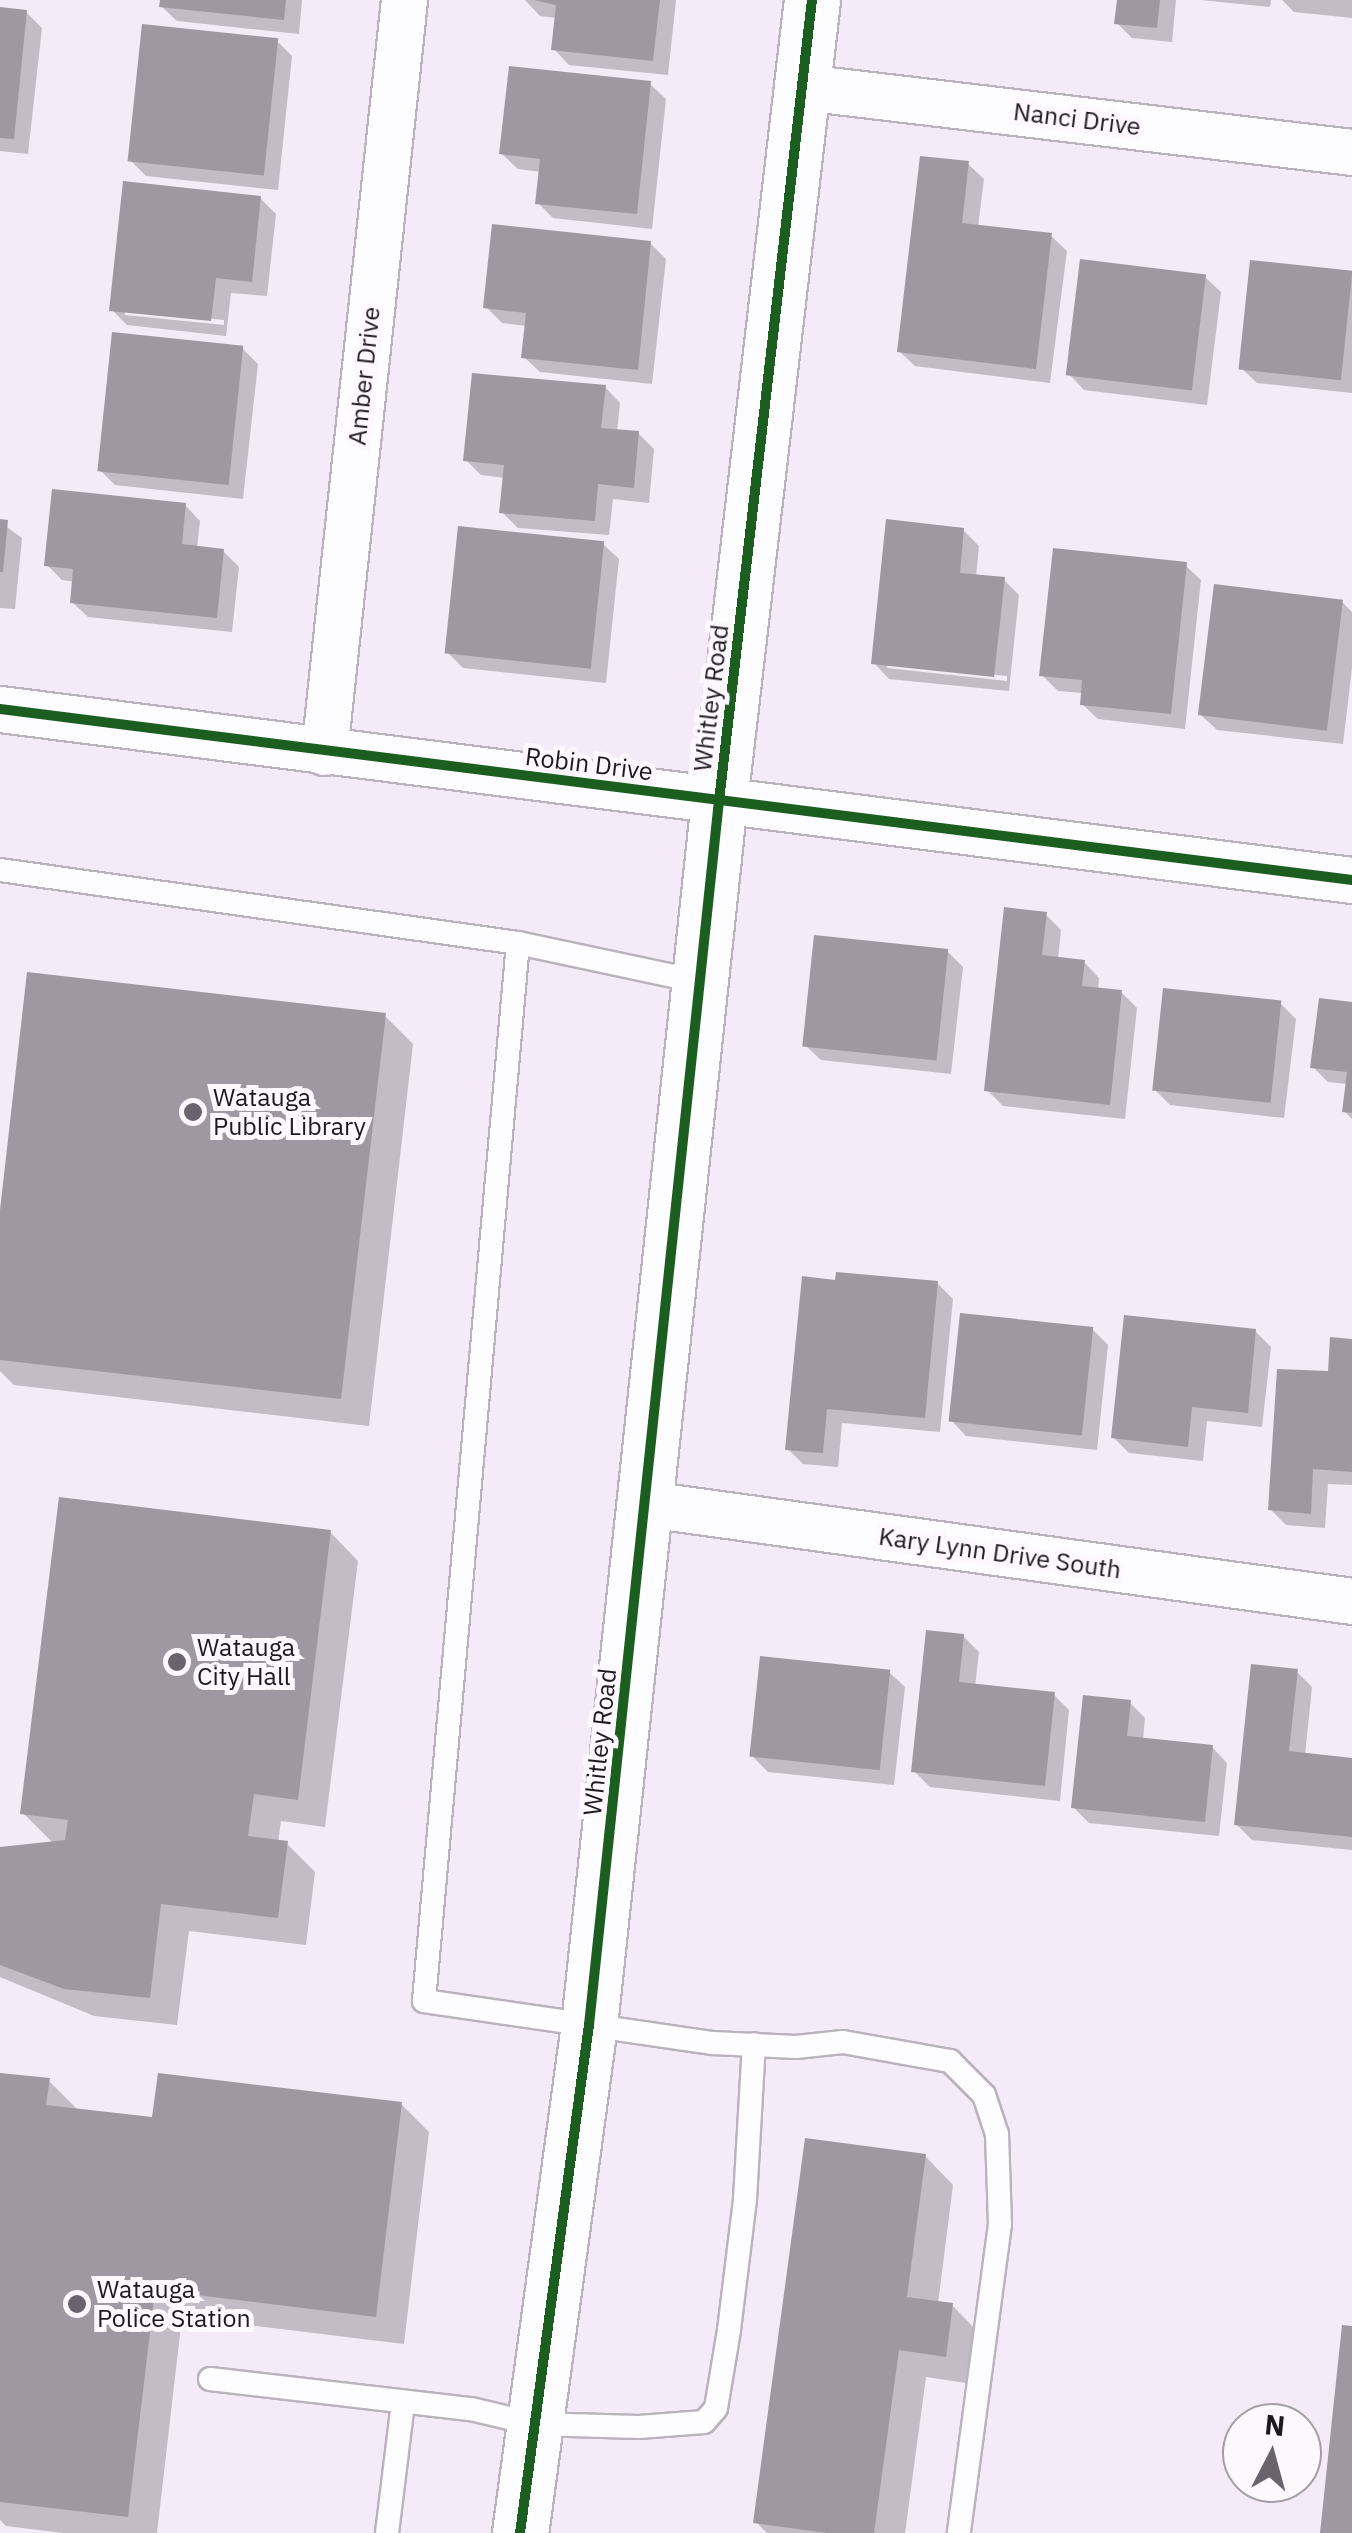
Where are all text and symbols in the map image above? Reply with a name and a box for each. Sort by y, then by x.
street label: Nanci Drive [1012,96,1142,142]
street label: Amber Drive [342,305,386,447]
street label: Whitley Road [687,623,735,773]
street label: Robin Drive [523,741,655,787]
place label: Watauga Public Library [213,1083,366,1142]
marker: Watauga Public Library [182,1101,204,1123]
street label: Kary Lynn Drive South [877,1521,1123,1585]
place label: Watauga City Hall [197,1633,295,1692]
marker: Watauga City Hall [166,1651,188,1673]
street label: Whitley Road [577,1667,623,1817]
place label: Watauga Police Station [97,2275,251,2334]
marker: Watauga Police Station [66,2293,88,2315]
north arrow [1222,2403,1322,2503]
text: N [1263,2405,1287,2444]

